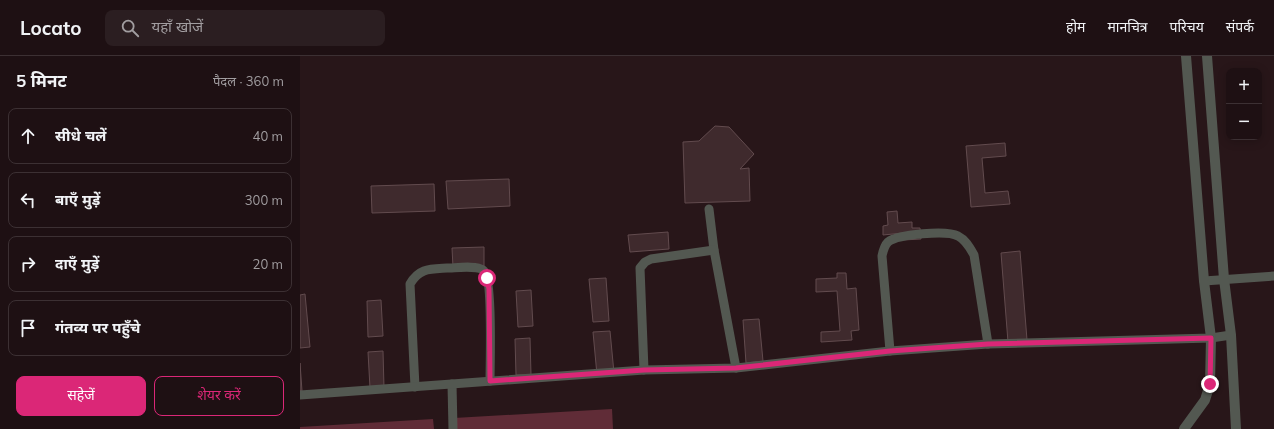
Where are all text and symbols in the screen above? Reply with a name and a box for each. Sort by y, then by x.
search box [105,10,385,46]
text: Locato [20,16,81,40]
icon: search [119,17,141,39]
text: यहाँ खोजें [151,17,203,36]
text: होम [1066,18,1085,36]
text: मानचित्र [1107,18,1148,36]
text: परिचय [1170,18,1204,36]
text: संपर्क [1226,18,1254,36]
map controls [1226,68,1262,140]
button: + [1226,68,1262,104]
text: 5 मिनट [16,70,67,91]
text: पैदल · 360 m [213,73,284,89]
button: − [1226,104,1262,140]
icon: ahead [17,125,39,147]
text: सीधे चलें [55,126,106,145]
text: 40 m [253,128,283,144]
icon: left [17,189,39,211]
text: बाएँ मुड़ें [55,190,100,209]
text: 300 m [245,192,283,208]
icon: right [17,253,39,275]
text: दाएँ मुड़ें [55,254,99,273]
text: 20 m [253,256,283,272]
route start [478,269,496,287]
icon: arrive [17,317,39,339]
text: गंतव्य पर पहुँचे [55,318,140,337]
route end [1201,375,1219,393]
button: सहेजें [16,376,146,416]
button: शेयर करें [154,376,284,416]

